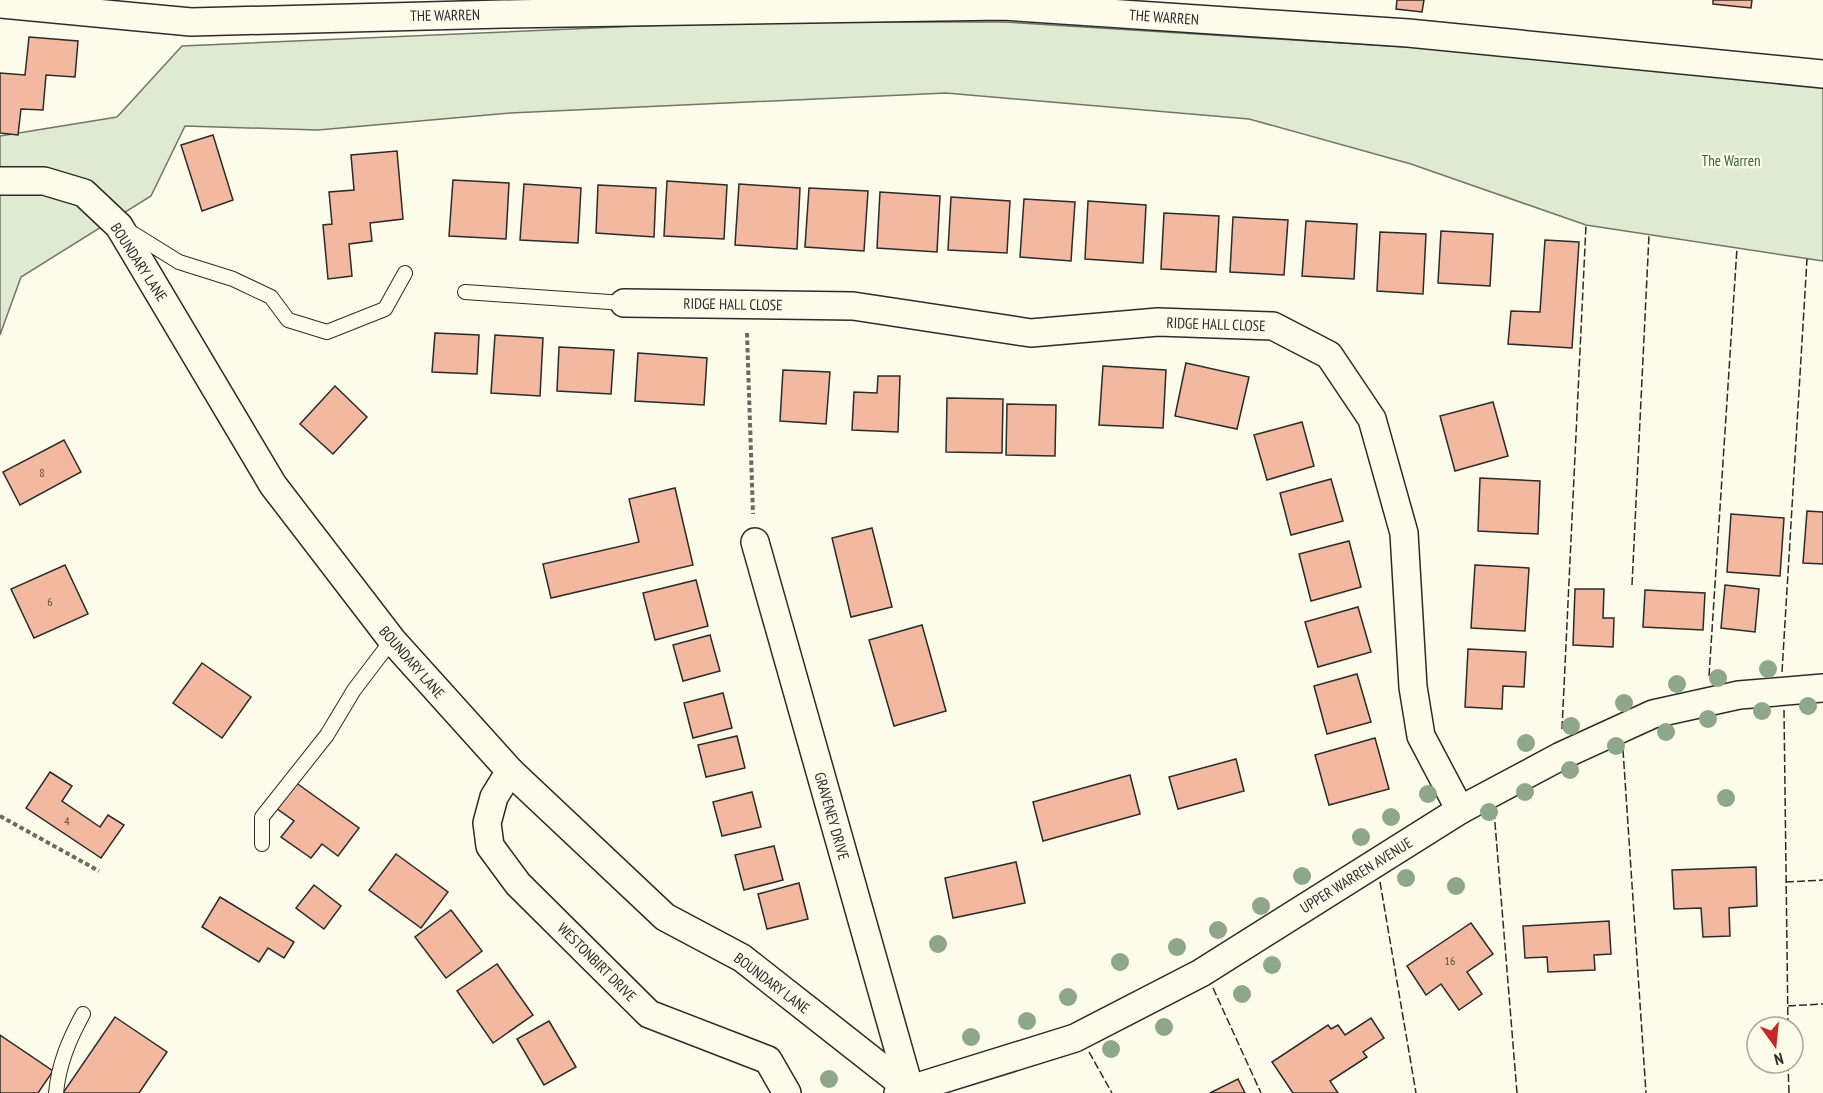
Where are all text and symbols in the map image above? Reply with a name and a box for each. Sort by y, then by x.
street label: THE WARREN [410,5,480,25]
street label: THE WARREN [1129,5,1199,29]
park label: The Warren [1701,151,1761,170]
street label: BOUNDARY LANE [107,219,171,305]
street label: RIDGE HALL CLOSE [683,294,783,314]
street label: RIDGE HALL CLOSE [1166,313,1266,335]
house number: 8 [39,465,45,480]
house number: 6 [47,594,53,609]
street label: BOUNDARY LANE [375,622,449,702]
street label: GRAVENEY DRIVE [810,770,854,862]
house number: 4 [64,813,70,828]
street label: UPPER WARREN AVENUE [1296,833,1416,917]
street label: WESTONBIRT DRIVE [554,919,640,1005]
street label: BOUNDARY LANE [730,948,814,1018]
house number: 16 [1445,953,1455,968]
north arrow [1745,1015,1805,1075]
text: N [1772,1049,1786,1070]

